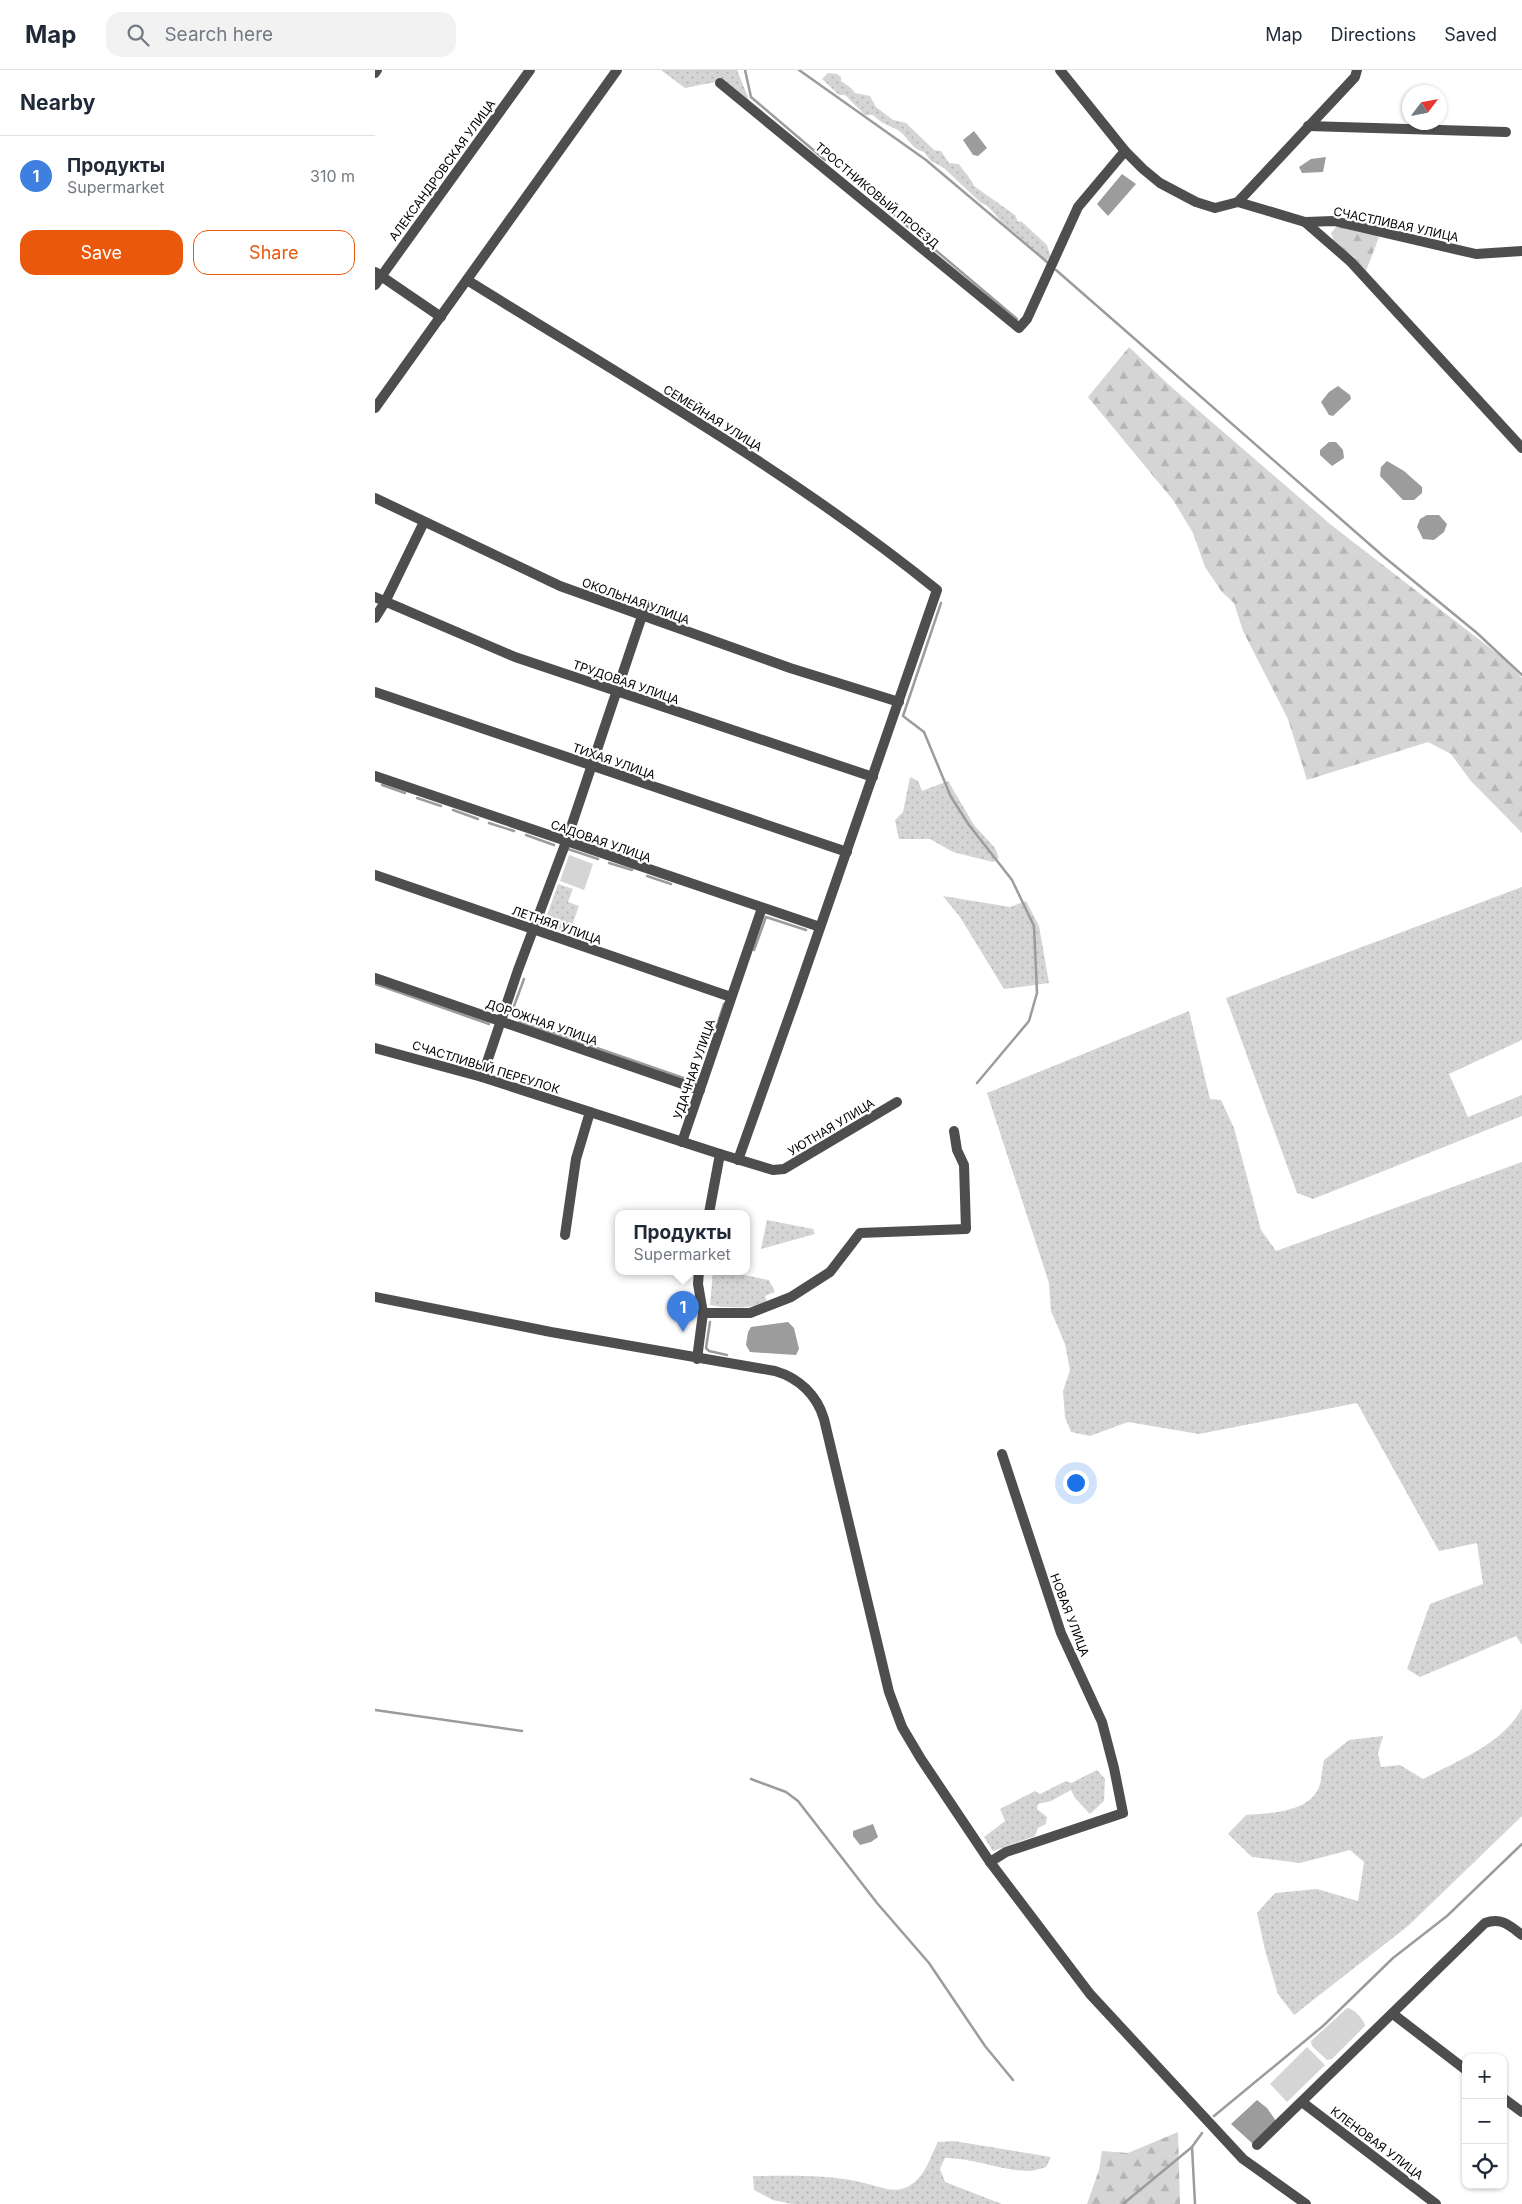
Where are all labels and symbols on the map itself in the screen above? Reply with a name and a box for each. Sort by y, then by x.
north arrow [1402,85,1447,130]
street label: АЛЕКСАНДРОВСКАЯ УЛИЦА [386,96,498,244]
street label: ТРОСТНИКОВЫЙ ПРОЕЗД [812,139,942,251]
street label: СЧАСТЛИВАЯ УЛИЦА [1332,203,1460,245]
street label: СЕМЕЙНАЯ УЛИЦА [661,381,765,455]
street label: ОКОЛЬНАЯ УЛИЦА [580,575,692,627]
street label: ТРУДОВАЯ УЛИЦА [571,657,681,707]
street label: ТИХАЯ УЛИЦА [571,740,657,782]
street label: САДОВАЯ УЛИЦА [549,817,653,865]
street label: ЛЕТНЯЯ УЛИЦА [510,903,604,947]
street label: ДОРОЖНАЯ УЛИЦА [484,996,600,1048]
street label: УДАЧНАЯ УЛИЦА [670,1017,718,1121]
street label: СЧАСТЛИВЫЙ ПЕРЕУЛОК [410,1037,562,1097]
street label: УЮТНАЯ УЛИЦА [785,1095,877,1159]
pin: 1 [667,1291,699,1332]
your location [1063,1470,1089,1496]
street label: НОВАЯ УЛИЦА [1047,1571,1093,1659]
street label: КЛЕНОВАЯ УЛИЦА [1328,2103,1426,2183]

